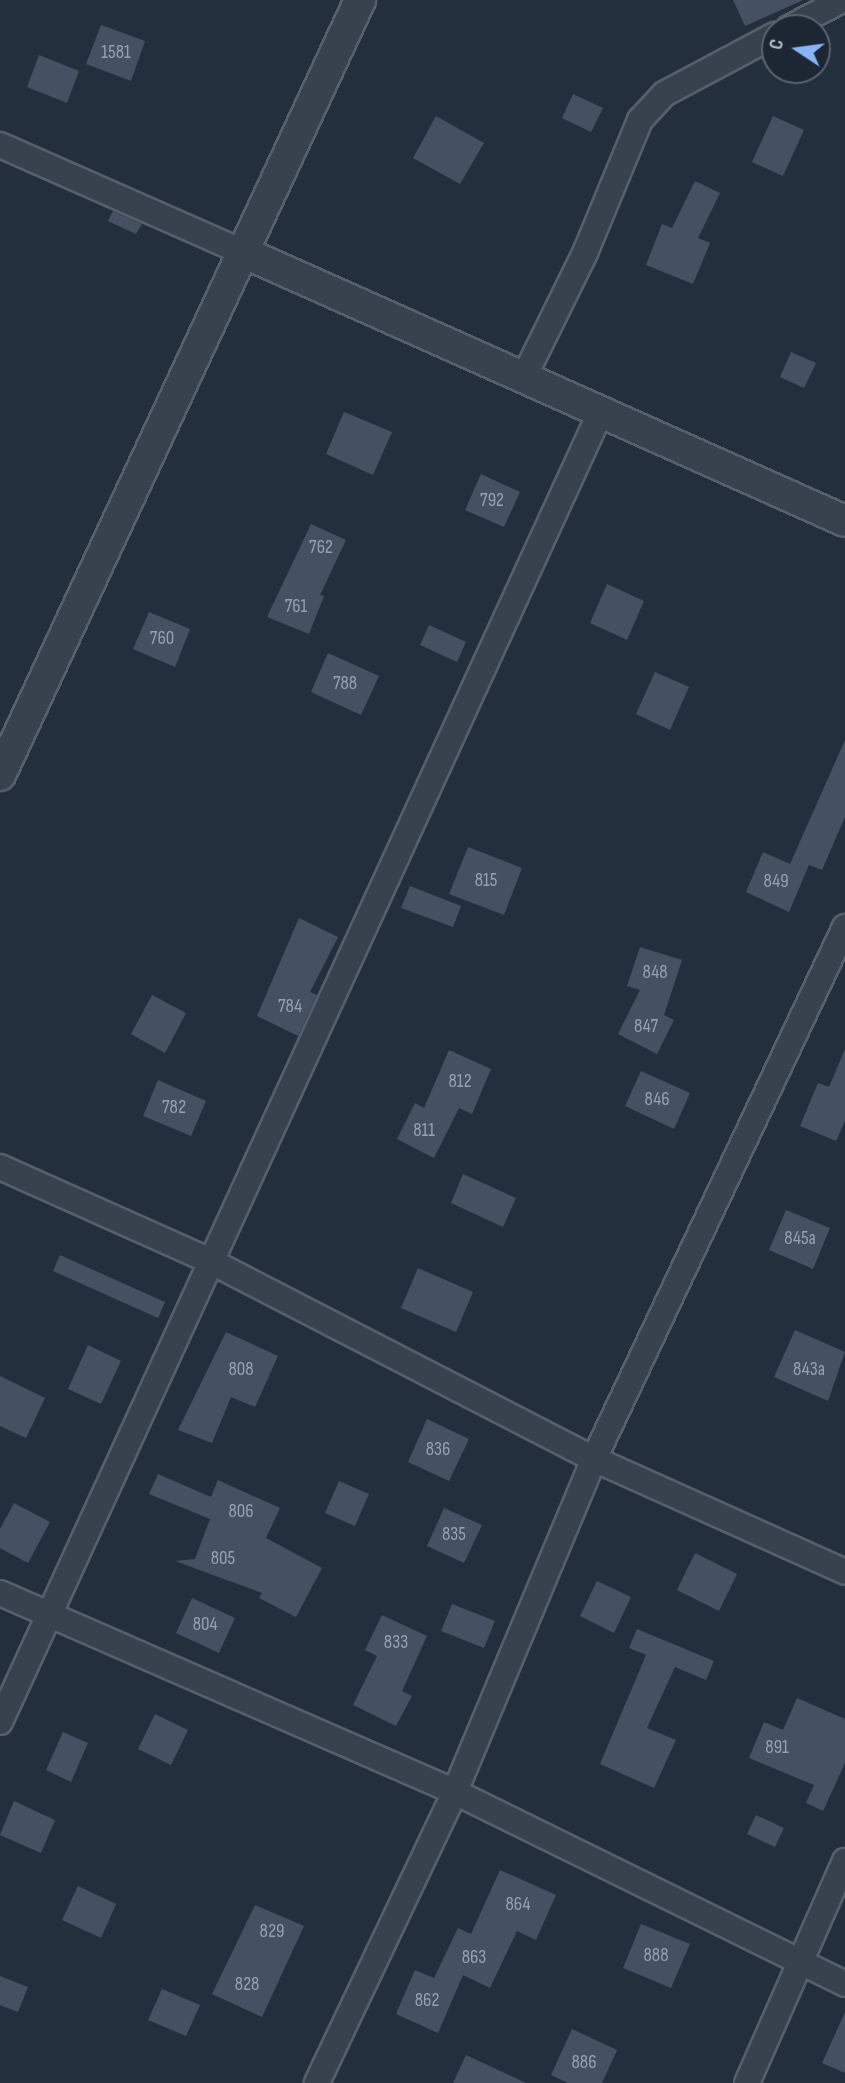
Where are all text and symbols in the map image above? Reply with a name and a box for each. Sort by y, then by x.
north arrow [761,14,831,84]
text: С [765,37,789,52]
house number: 1581 [101,42,131,64]
house number: 792 [480,490,504,512]
house number: 762 [309,537,333,559]
house number: 761 [285,596,307,618]
house number: 760 [150,628,174,650]
house number: 788 [333,673,357,695]
house number: 815 [475,870,497,892]
house number: 849 [763,871,789,893]
house number: 848 [642,962,668,984]
house number: 784 [278,996,302,1018]
house number: 847 [634,1016,658,1038]
house number: 812 [448,1071,472,1093]
house number: 846 [645,1089,669,1111]
house number: 782 [162,1097,186,1119]
house number: 811 [413,1120,435,1142]
house number: 845а [784,1228,816,1250]
house number: 808 [228,1359,254,1381]
house number: 843а [793,1359,825,1381]
house number: 836 [426,1439,450,1461]
house number: 806 [228,1501,254,1523]
house number: 835 [442,1524,466,1546]
house number: 805 [211,1548,235,1570]
house number: 804 [193,1614,217,1636]
house number: 833 [384,1632,408,1654]
house number: 891 [765,1737,789,1759]
house number: 864 [506,1894,530,1916]
house number: 829 [260,1921,284,1943]
house number: 888 [643,1945,669,1967]
house number: 863 [462,1947,486,1969]
house number: 828 [235,1974,259,1996]
house number: 862 [415,1990,439,2012]
house number: 886 [572,2052,596,2074]

